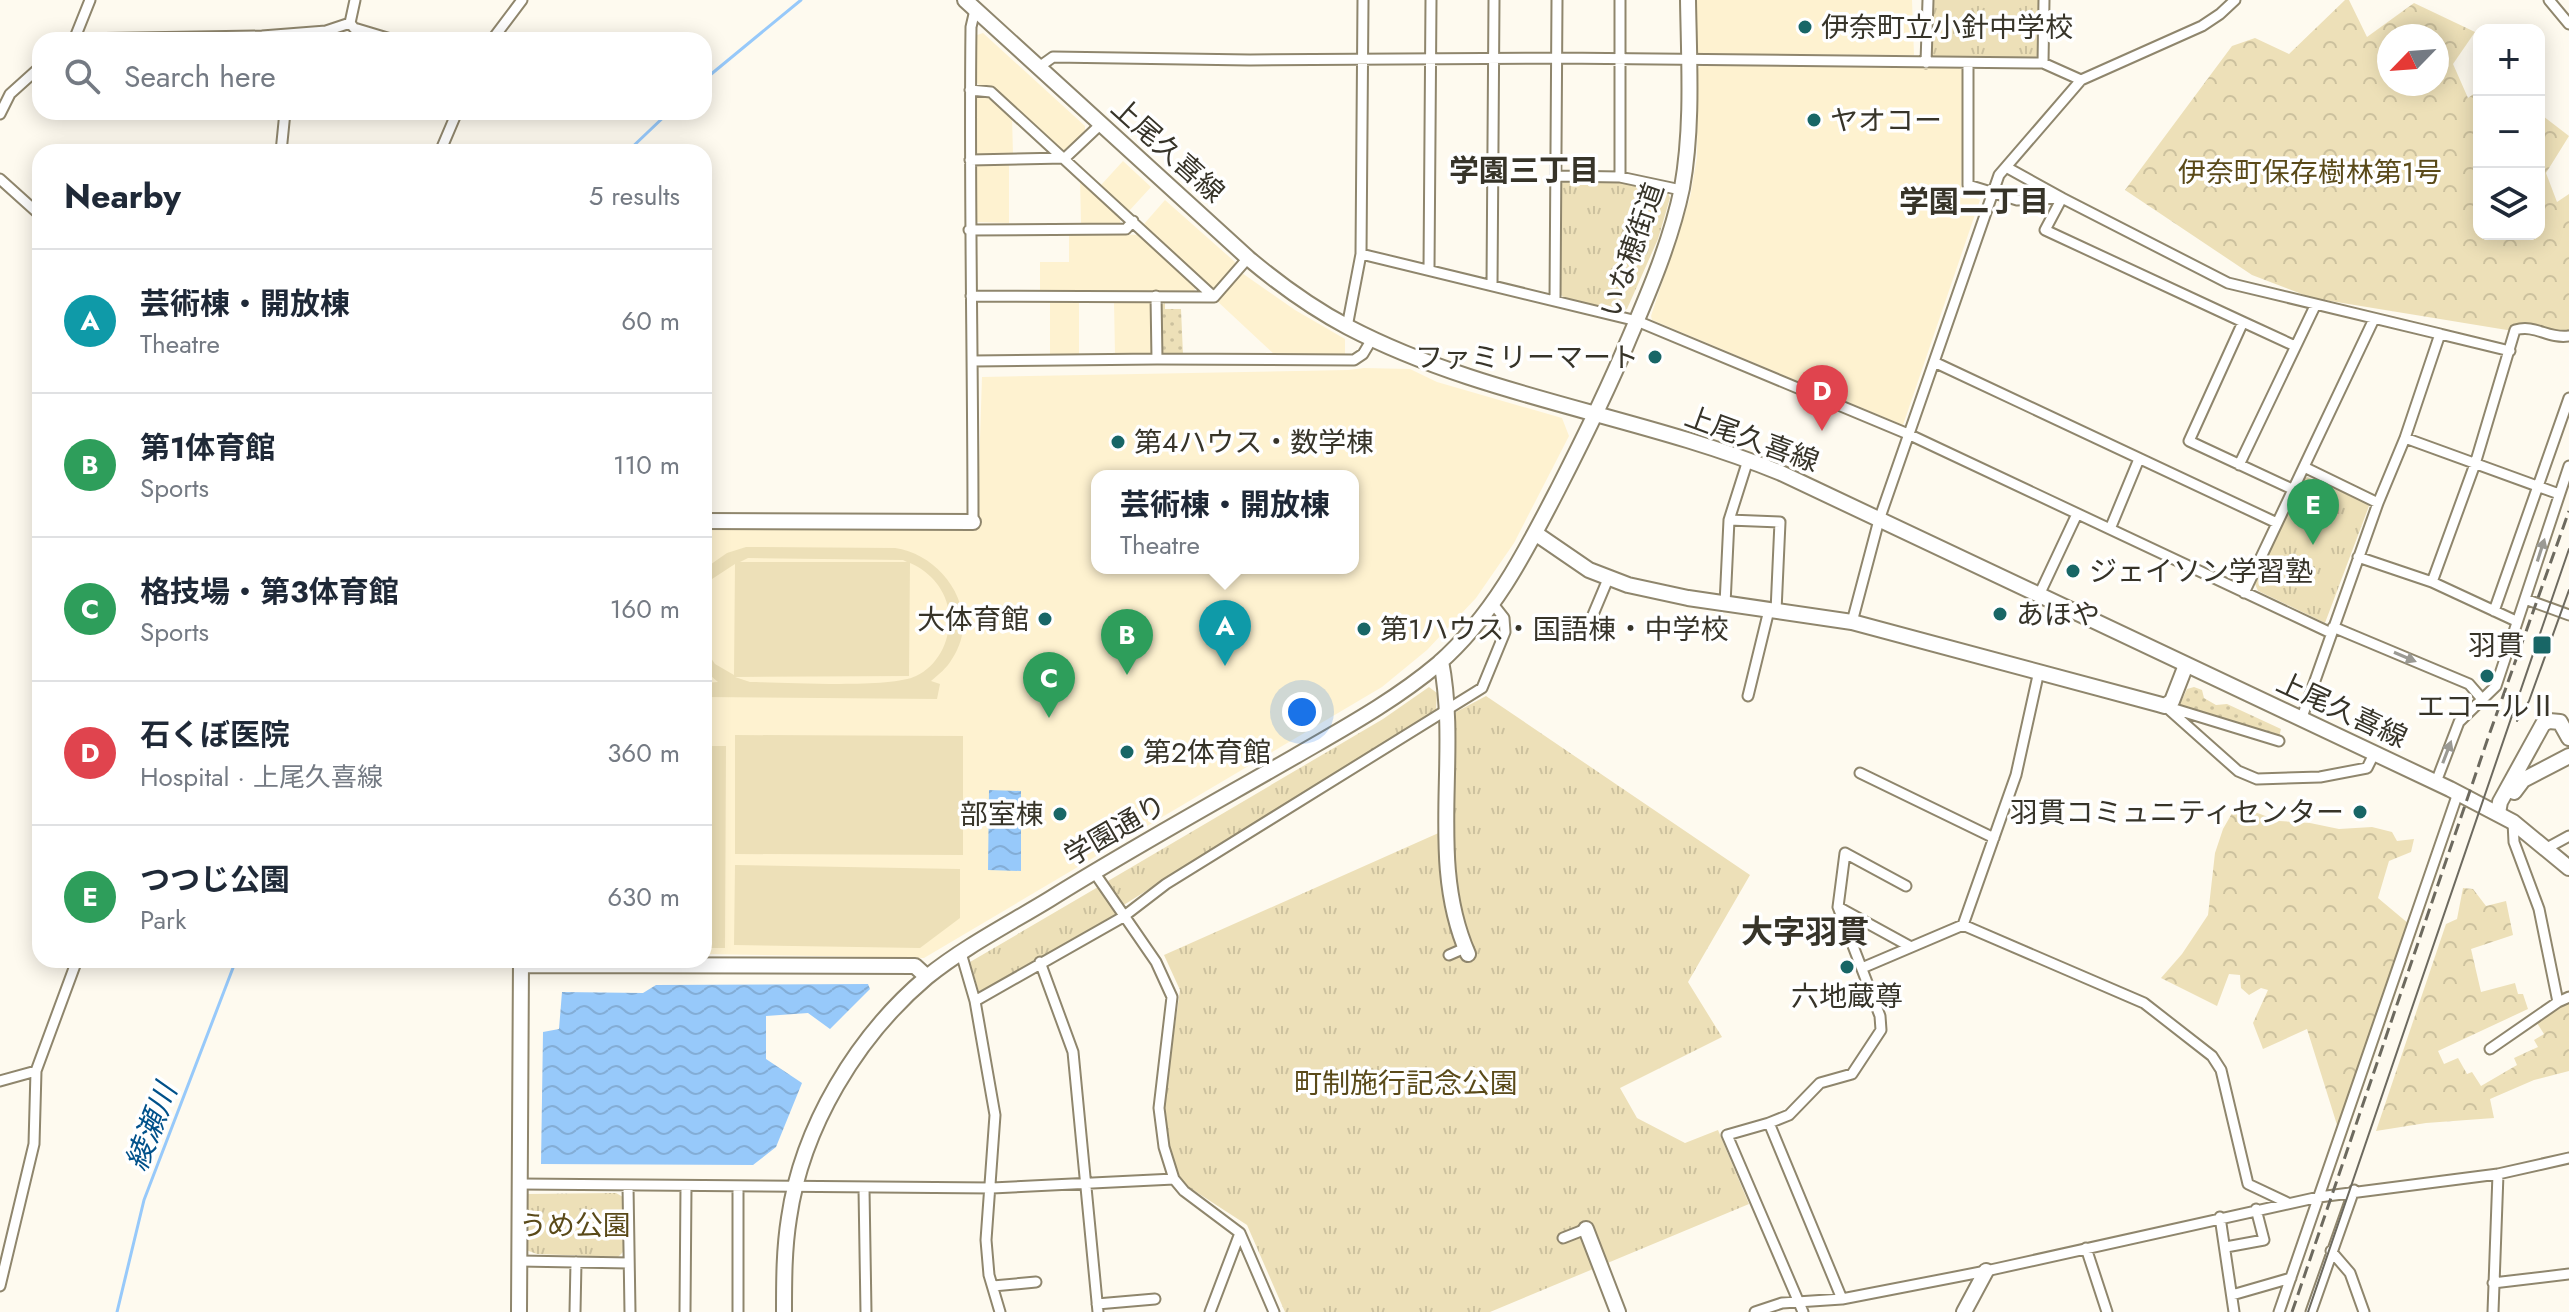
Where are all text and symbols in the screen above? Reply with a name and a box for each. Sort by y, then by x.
place label: 伊奈町立小針中学校 [1821,7,2073,48]
marker: 伊奈町立小針中学校 [1796,18,1814,36]
north arrow [2377,24,2449,96]
map controls [2473,24,2545,240]
button: + [2473,24,2545,96]
search box [32,32,712,120]
icon: search [60,54,104,98]
text: Search here [124,55,276,98]
street label: 上尾久喜線 [1102,88,1234,212]
button: − [2473,96,2545,168]
place label: ヤオコー [1830,100,1942,141]
marker: ヤオコー [1805,111,1823,129]
district label: 学園三丁目 [1449,149,1599,192]
park label: 伊奈町保存樹林第1号 [2178,152,2442,193]
button: layers [2473,168,2545,240]
text: Nearby [64,172,181,221]
text: 5 results [589,177,680,215]
street label: いな穂街道 [1590,177,1674,323]
district label: 学園二丁目 [1899,180,2049,223]
text: 芸術棟・開放棟 [140,282,350,325]
text: A [80,302,100,340]
text: 60 m [621,302,680,340]
text: Theatre [140,325,220,363]
place label: ファミリーマート [1415,337,1639,378]
marker: ファミリーマート [1646,348,1664,366]
pin: D [1796,365,1848,431]
street label: 上尾久喜線 [1679,396,1825,482]
place label: 第4ハウス・数学棟 [1134,422,1374,463]
text: 第1体育館 [140,426,275,469]
marker: 第4ハウス・数学棟 [1109,433,1127,451]
text: B [81,446,99,484]
text: 110 m [613,446,680,484]
text: Sports [140,469,209,507]
popup [1091,470,1359,574]
pin: E [2287,479,2339,545]
text: 芸術棟・開放棟 [1120,483,1330,526]
text: Theatre [1120,526,1200,564]
one-way arrow [2536,538,2548,562]
place label: ジェイソン学習塾 [2089,551,2313,592]
marker: ジェイソン学習塾 [2064,562,2082,580]
text: 格技場・第3体育館 [140,570,399,613]
text: C [81,590,99,628]
text: 160 m [610,590,680,628]
place label: あほや [2016,594,2100,635]
place label: 大体育館 [917,599,1029,640]
pin: A [1199,600,1251,666]
marker: あほや [1991,605,2009,623]
pin: B [1101,609,1153,675]
place label: 第1ハウス・国語棟・中学校 [1380,609,1729,650]
marker: 大体育館 [1036,610,1054,628]
text: Sports [140,613,209,651]
marker: 第1ハウス・国語棟・中学校 [1355,620,1373,638]
place label: 羽貫 [2468,625,2524,666]
marker: 羽貫 [2531,634,2553,656]
one-way arrow [2393,651,2417,664]
pin: C [1023,652,1075,718]
street label: 上尾久喜線 [2270,662,2414,758]
marker: エコールⅡ [2478,667,2496,685]
place label: エコールⅡ [2417,686,2557,727]
your location [1282,692,1322,732]
text: 石くぼ医院 [140,713,290,756]
place label: 第2体育館 [1143,732,1271,773]
text: D [80,734,100,772]
text: 360 m [607,734,680,772]
one-way arrow [2441,740,2454,764]
marker: 第2体育館 [1118,743,1136,761]
text: Hospital · 上尾久喜線 [140,758,383,796]
street label: 学園通り [1056,784,1174,876]
place label: 羽貫コミュニティセンター [2010,792,2344,833]
place label: 部室棟 [960,794,1044,835]
marker: 羽貫コミュニティセンター [2351,803,2369,821]
marker: 部室棟 [1051,805,1069,823]
text: つつじ公園 [140,858,290,901]
text: E [82,878,98,916]
text: 630 m [607,878,680,916]
text: Park [140,901,186,939]
district label: 大字羽貫 [1741,909,1869,955]
marker: 六地蔵尊 [1838,958,1856,976]
place label: 六地蔵尊 [1791,976,1903,1017]
park label: 町制施行記念公園 [1294,1063,1518,1104]
water label: 綾瀬川 [115,1074,188,1177]
park label: うめ公園 [519,1205,631,1246]

